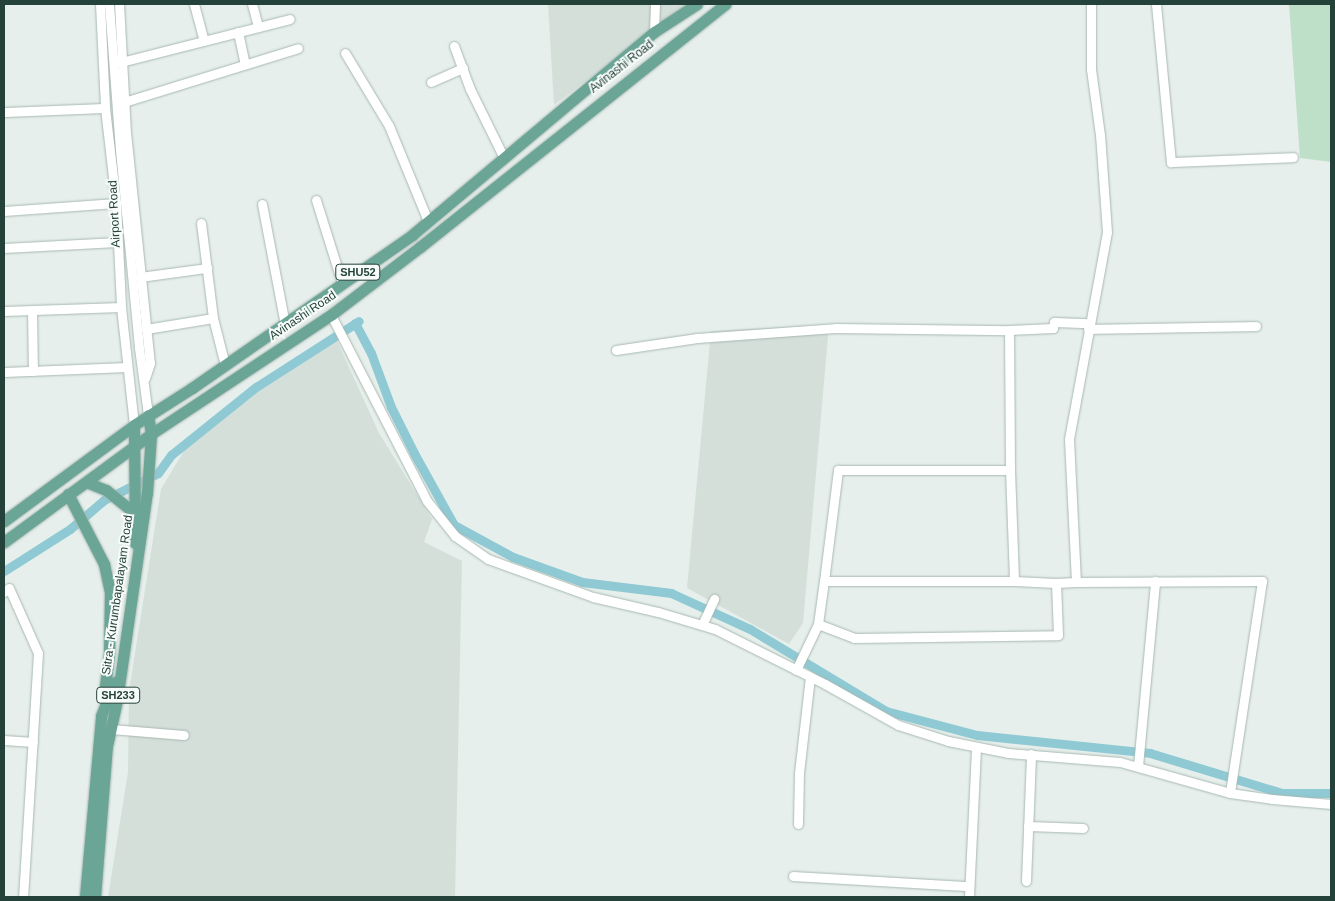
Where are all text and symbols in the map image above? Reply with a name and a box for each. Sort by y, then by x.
street label: Avinashi Road [587,38,657,96]
street label: Airport Road [106,180,124,248]
road number: SHU52 [334,264,382,280]
street label: Avinashi Road [267,288,339,344]
street label: Sitra - Kurumbapalayam Road [100,514,136,676]
road number: SH233 [96,686,140,704]

